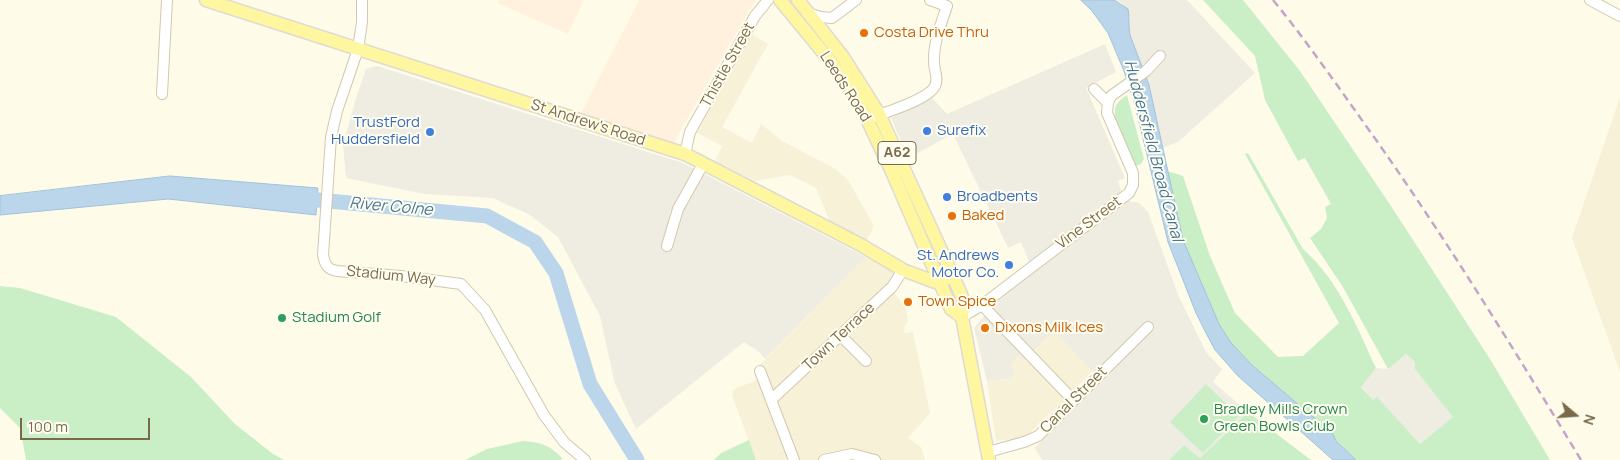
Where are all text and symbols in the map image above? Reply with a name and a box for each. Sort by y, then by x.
street label: Thistle Street [697,19,759,111]
place label: Costa Drive Thru [874,24,989,42]
marker: Costa Drive Thru [858,27,870,39]
street label: Leeds Road [816,48,874,126]
water label: Huddersfield Broad Canal [1120,58,1186,244]
street label: St Andrew's Road [529,96,647,150]
place label: TrustFord Huddersfield [331,114,420,149]
place label: Surefix [937,122,986,140]
marker: Surefix [921,125,933,137]
marker: TrustFord Huddersfield [424,126,436,138]
road number: A62 [878,142,916,164]
place label: Broadbents [957,188,1038,206]
marker: Broadbents [941,191,953,203]
street label: Vine Street [1053,193,1125,253]
water label: River Colne [349,194,433,220]
place label: Baked [962,207,1004,225]
marker: Baked [946,210,958,222]
place label: St. Andrews Motor Co. [917,247,999,282]
marker: St. Andrews Motor Co. [1003,259,1015,271]
street label: Stadium Way [345,262,437,290]
place label: Town Spice [918,293,996,311]
marker: Town Spice [902,296,914,308]
street label: Town Terrace [799,299,879,375]
place label: Stadium Golf [292,309,381,327]
marker: Stadium Golf [276,312,288,324]
place label: Dixons Milk Ices [995,319,1103,337]
marker: Dixons Milk Ices [979,322,991,334]
street label: Canal Street [1037,363,1111,437]
north arrow [1550,390,1600,440]
place label: Bradley Mills Crown Green Bowls Club [1214,401,1348,436]
scale bar [22,408,152,440]
text: N [1579,412,1600,428]
marker: Bradley Mills Crown Green Bowls Club [1198,413,1210,425]
text: 100 m [28,416,68,437]

